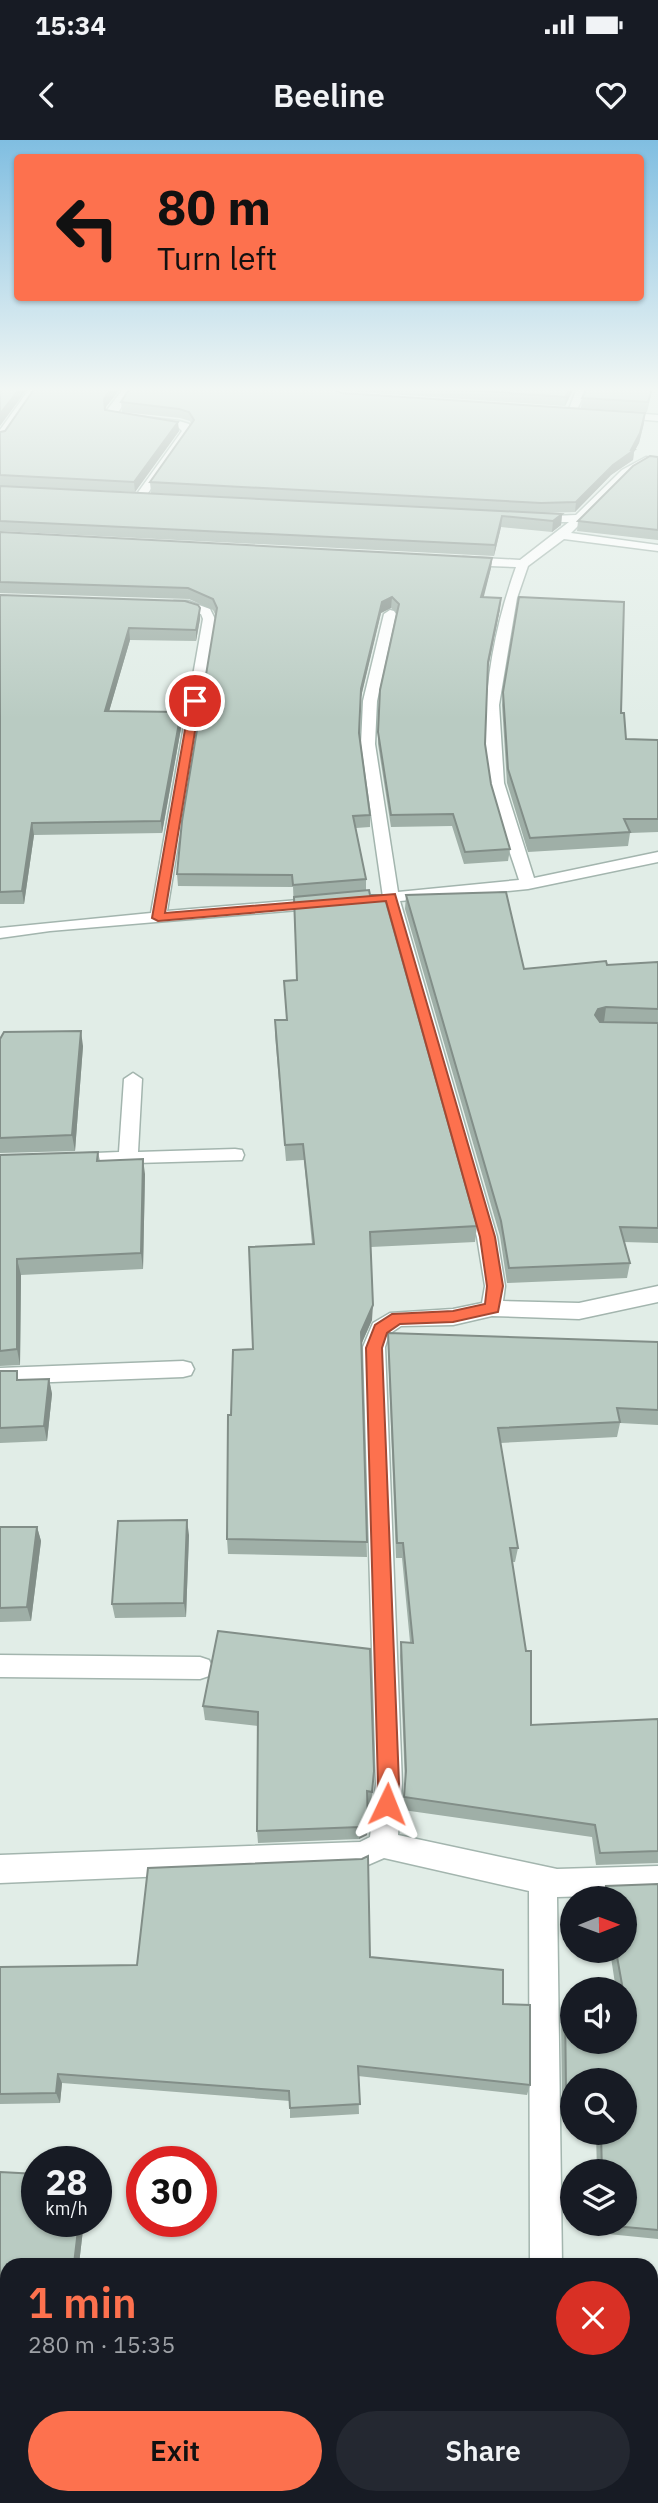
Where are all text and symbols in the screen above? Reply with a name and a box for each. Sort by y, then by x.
text: 15:34 [35,8,106,42]
text: Beeline [273,74,385,116]
icon: back [28,76,66,114]
icon: heart [592,76,630,114]
text: 80 m [157,175,271,238]
icon: left [42,182,133,273]
text: Turn left [157,237,277,279]
pin [165,671,225,731]
icon: arrive [176,682,214,720]
position arrow [350,1767,424,1841]
north arrow [560,1886,637,1964]
map controls [560,1886,637,2236]
button: sound [560,1977,637,2054]
button: search [560,2068,637,2145]
speed limit sign: 30 [126,2146,217,2237]
text: 28 [45,2159,88,2205]
button: layers [560,2159,637,2236]
text: km/h [45,2197,88,2220]
text: 1 min [28,2275,137,2330]
button: close [556,2281,630,2355]
text: 280 m · 15:35 [28,2329,175,2359]
button: Exit [28,2411,322,2491]
button: Share [336,2411,630,2491]

